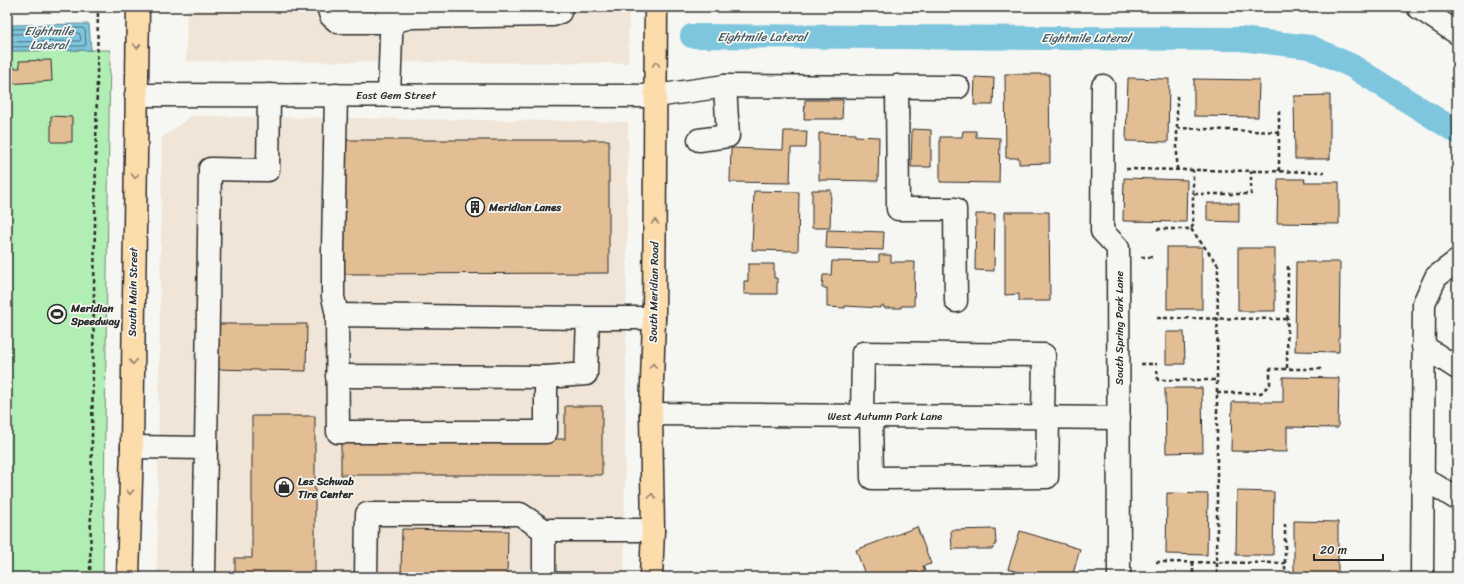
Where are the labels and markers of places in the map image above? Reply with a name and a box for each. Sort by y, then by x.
building icon: Meridian Lanes [464,196,486,218]
place label: Meridian Lanes [488,198,562,217]
place label: Meridian Speedway [70,299,120,331]
sports icon: Meridian Speedway [46,303,68,325]
place label: Les Schwab Tire Center [298,472,354,504]
shop icon: Les Schwab Tire Center [273,476,295,498]

